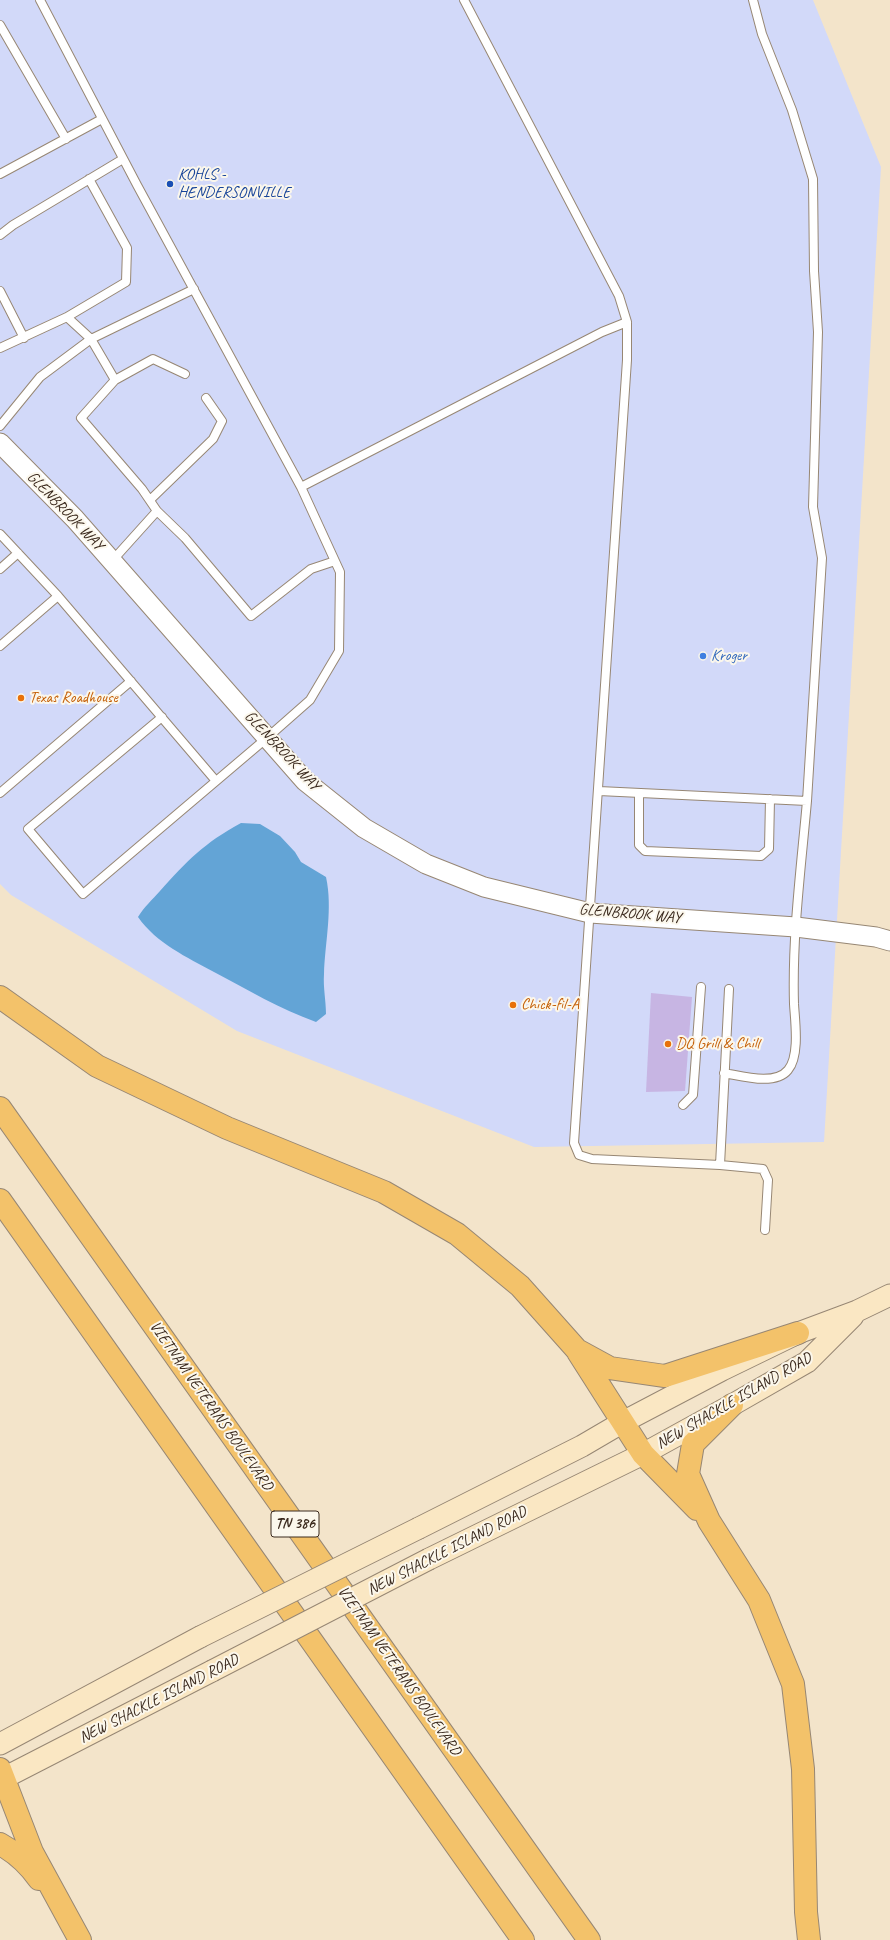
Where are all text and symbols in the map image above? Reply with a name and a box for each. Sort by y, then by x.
place label: KOHLS - HENDERSONVILLE [178,165,290,203]
marker: KOHLS - HENDERSONVILLE [165,179,175,189]
street label: GLENBROOK WAY [23,468,107,554]
place label: Kroger [711,646,747,666]
marker: Kroger [698,651,708,661]
place label: Texas Roadhouse [29,688,118,708]
marker: Texas Roadhouse [16,693,26,703]
street label: GLENBROOK WAY [240,707,324,795]
street label: GLENBROOK WAY [578,900,682,928]
place label: Chick-fil-A [521,995,579,1015]
marker: Chick-fil-A [508,1000,518,1010]
place label: DQ Grill & Chill [676,1034,759,1054]
marker: DQ Grill & Chill [663,1039,673,1049]
street label: VIETNAM VETERANS BOULEVARD [145,1317,277,1495]
street label: NEW SHACKLE ISLAND ROAD [653,1349,815,1453]
street label: NEW SHACKLE ISLAND ROAD [364,1502,530,1600]
road number: TN 386 [271,1511,319,1537]
street label: VIETNAM VETERANS BOULEVARD [333,1582,465,1760]
street label: NEW SHACKLE ISLAND ROAD [76,1650,242,1748]

